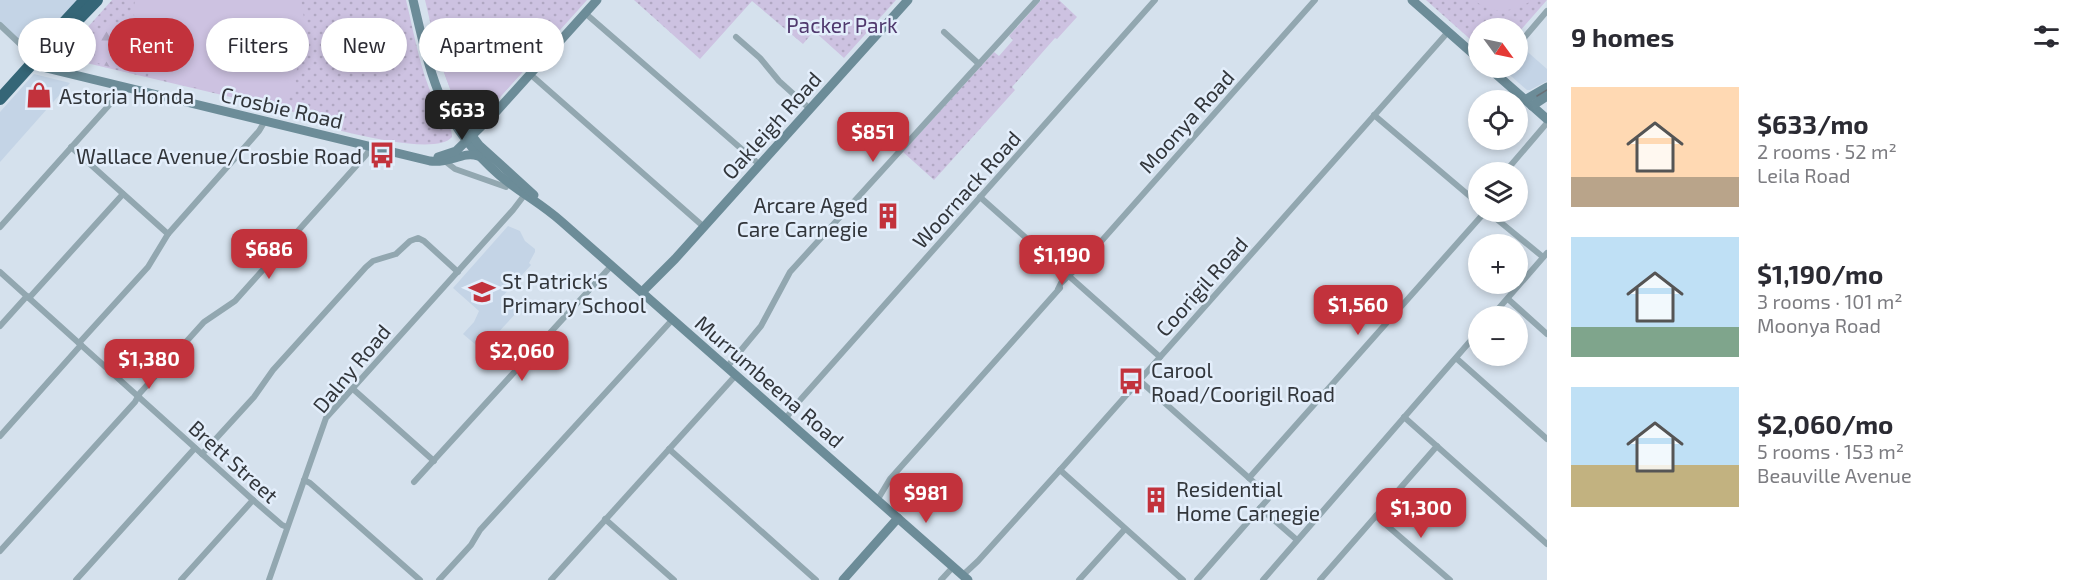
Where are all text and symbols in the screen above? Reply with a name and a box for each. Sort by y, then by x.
park label: Packer Park [786,12,898,37]
chip: Buy [18,18,96,72]
chip: Rent [108,18,194,72]
chip: Filters [206,18,309,72]
chip: New [321,18,407,72]
chip: Apartment [419,18,564,72]
north arrow [1468,18,1528,78]
map controls [1468,18,1528,366]
icon: filters [2030,20,2063,53]
text: 9 homes [1571,21,1674,52]
street label: Moonya Road [1133,64,1239,178]
street label: Oakleigh Road [716,66,826,184]
shop icon: Astoria Honda [24,80,54,110]
street label: Crosbie Road [219,81,345,133]
place label: Astoria Honda [59,83,194,108]
pin: $633 [426,90,498,141]
button: locate [1468,90,1528,150]
text: $633 [439,97,485,121]
text: $633/mo [1757,108,1869,139]
icon: home [1619,111,1691,183]
pin: $851 [837,112,909,163]
text: $851 [851,119,895,143]
street label: Woornack Road [907,125,1025,253]
text: 2 rooms · 52 m² [1757,139,1897,163]
bus stop icon: Wallace Avenue/Crosbie Road [367,140,397,170]
place label: Wallace Avenue/Crosbie Road [76,143,362,168]
button: layers [1468,162,1528,222]
text: Leila Road [1757,163,1850,187]
place label: Arcare Aged Care Carnegie [737,192,868,241]
building icon: Arcare Aged Care Carnegie [873,201,903,231]
pin: $686 [233,229,305,280]
street label: Coorigil Road [1150,231,1252,341]
button: + [1468,234,1528,294]
pin: $1,190 [1013,235,1111,286]
text: $686 [245,236,293,260]
text: $1,190 [1033,242,1091,266]
text: $1,190/mo [1757,258,1883,289]
icon: home [1619,261,1691,333]
place label: St Patrick's Primary School [502,268,647,317]
school or university icon: St Patrick's Primary School [467,277,497,307]
pin: $1,560 [1309,285,1407,336]
text: 3 rooms · 101 m² [1757,289,1903,313]
text: $1,560 [1328,292,1388,316]
button: − [1468,306,1528,366]
street label: Murrumbeena Road [691,310,849,452]
text: Moonya Road [1757,313,1881,337]
street label: Dalny Road [307,319,395,417]
pin: $2,060 [473,331,571,382]
text: $2,060 [489,338,555,362]
pin: $1,380 [100,339,198,390]
text: $1,380 [118,346,180,370]
place label: Carool Road/Coorigil Road [1151,357,1335,406]
bus stop icon: Carool Road/Coorigil Road [1116,366,1146,396]
text: $2,060/mo [1757,408,1893,439]
icon: home [1619,411,1691,483]
street label: Brett Street [184,414,284,508]
text: 5 rooms · 153 m² [1757,439,1904,463]
text: Beauville Avenue [1757,463,1912,487]
pin: $981 [890,473,962,524]
place label: Residential Home Carnegie [1176,476,1320,525]
text: $981 [904,480,948,504]
building icon: Residential Home Carnegie [1141,485,1171,515]
pin: $1,300 [1372,488,1470,539]
text: $1,300 [1390,495,1452,519]

